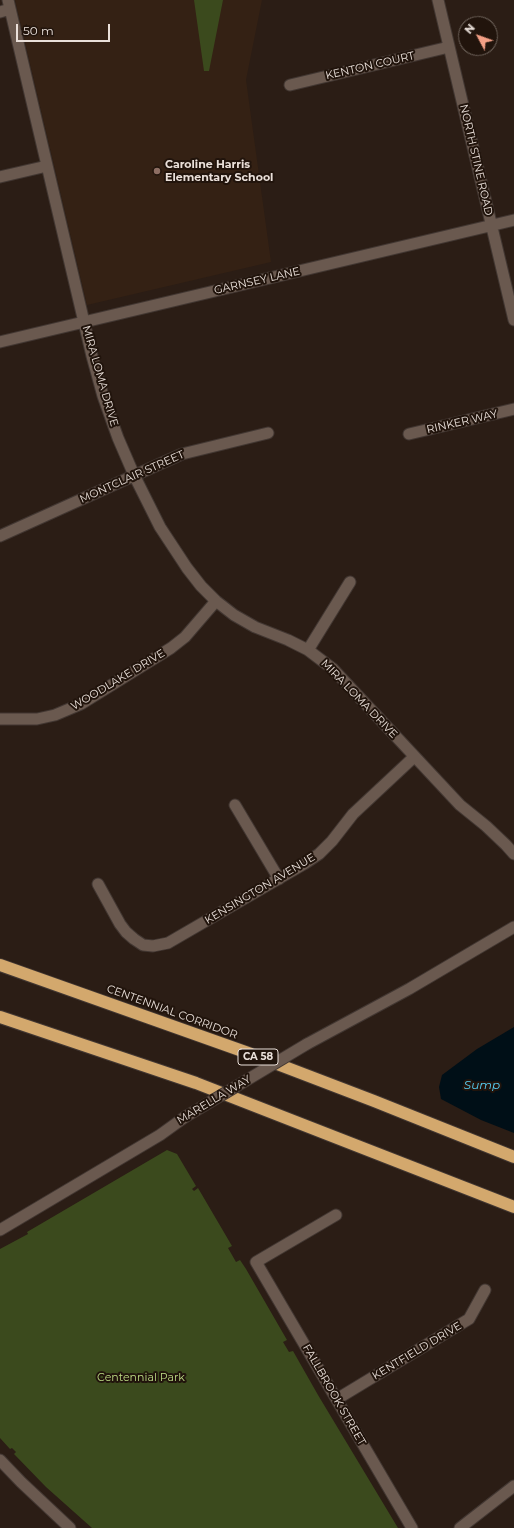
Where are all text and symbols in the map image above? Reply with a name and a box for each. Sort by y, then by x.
scale bar [18,16,112,42]
north arrow [458,16,498,56]
text: N [461,21,478,37]
text: 50 m [23,23,54,38]
street label: KENTON COURT [324,49,416,83]
street label: NORTH STINE ROAD [457,103,495,217]
place label: Caroline Harris Elementary School [165,158,273,184]
marker: Caroline Harris Elementary School [152,166,162,176]
street label: GARNSEY LANE [213,265,301,297]
street label: MIRA LOMA DRIVE [79,324,121,428]
street label: RINKER WAY [425,407,499,437]
street label: MONTCLAIR STREET [78,448,186,506]
street label: WOODLAKE DRIVE [69,647,167,713]
street label: MIRA LOMA DRIVE [318,657,400,741]
street label: KENSINGTON AVENUE [202,851,318,927]
street label: CENTENNIAL CORRIDOR [105,982,239,1042]
road number: CA 58 [238,1049,278,1065]
street label: MARELLA WAY [175,1073,253,1127]
water label: Sump [464,1078,500,1092]
street label: KENTFIELD DRIVE [370,1319,464,1383]
street label: FALLBROOK STREET [300,1342,368,1448]
park label: Centennial Park [97,1371,185,1385]

